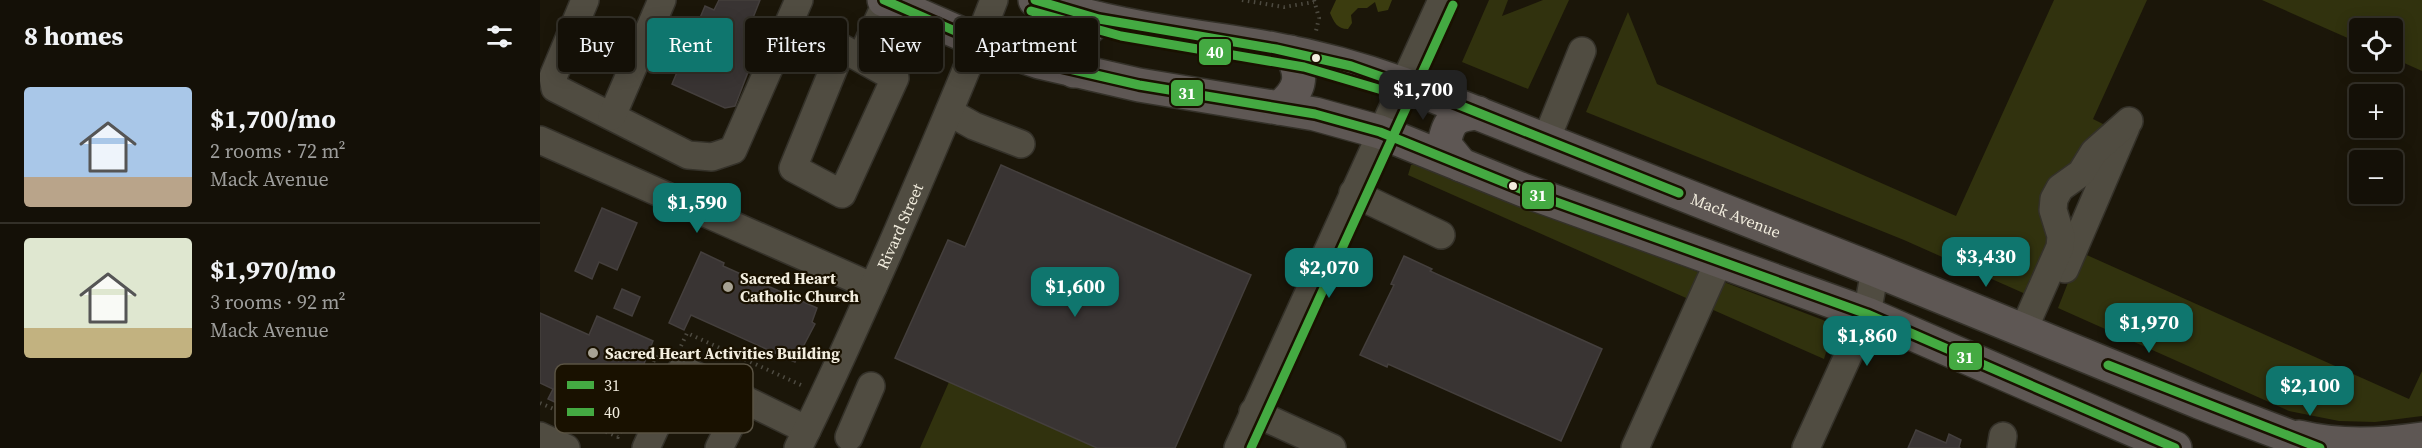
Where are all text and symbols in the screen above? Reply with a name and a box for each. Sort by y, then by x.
text: 8 homes [24,18,123,54]
chip: Buy [558,18,635,72]
chip: Rent [647,18,733,72]
chip: Filters [745,18,847,72]
chip: New [859,18,943,72]
chip: Apartment [955,18,1098,72]
map controls [2349,18,2403,204]
button: locate [2349,18,2403,72]
icon: filters [483,20,516,53]
line badge: 40 [1198,38,1232,66]
text: 40 [1206,41,1224,63]
unlabelled marker [1310,52,1322,64]
pin: $1,700 [1374,70,1472,121]
text: $1,700 [1393,75,1453,103]
line badge: 31 [1170,79,1204,107]
text: 31 [1178,82,1196,104]
button: + [2349,84,2403,138]
text: $1,700/mo [210,101,336,137]
icon: home [72,111,144,183]
text: 2 rooms · 72 m² [210,137,346,165]
button: − [2349,150,2403,204]
text: Mack Avenue [210,165,329,193]
street label: Rivard Street [871,179,929,273]
unlabelled marker [1507,180,1519,192]
line badge: 31 [1521,181,1555,210]
pin: $1,590 [648,183,746,234]
text: 31 [1529,184,1547,206]
text: $1,590 [667,188,727,216]
street label: Mack Avenue [1688,188,1784,243]
pin: $3,430 [1937,237,2035,288]
text: $3,430 [1956,242,2016,270]
pin: $2,070 [1280,248,1378,299]
text: $1,970/mo [210,252,336,288]
text: $2,070 [1299,253,1359,281]
icon: home [72,262,144,334]
place label: Sacred Heart Catholic Church [740,267,859,307]
pin: $1,600 [1026,267,1124,318]
text: $1,600 [1045,272,1105,300]
marker: Sacred Heart Catholic Church [721,280,735,294]
text: 3 rooms · 92 m² [210,288,346,316]
pin: $1,970 [2100,303,2198,354]
text: $1,970 [2119,308,2179,336]
text: Mack Avenue [210,316,329,344]
pin: $1,860 [1818,316,1916,367]
text: $1,860 [1837,321,1897,349]
place label: Sacred Heart Activities Building [605,342,840,364]
line badge: 31 [1948,342,1983,371]
marker: Sacred Heart Activities Building [586,346,600,360]
text: 31 [1956,346,1974,368]
legend [555,364,753,433]
pin: $2,100 [2261,366,2359,417]
text: $2,100 [2280,371,2340,399]
text: 31 [604,374,620,396]
text: 40 [604,401,620,423]

